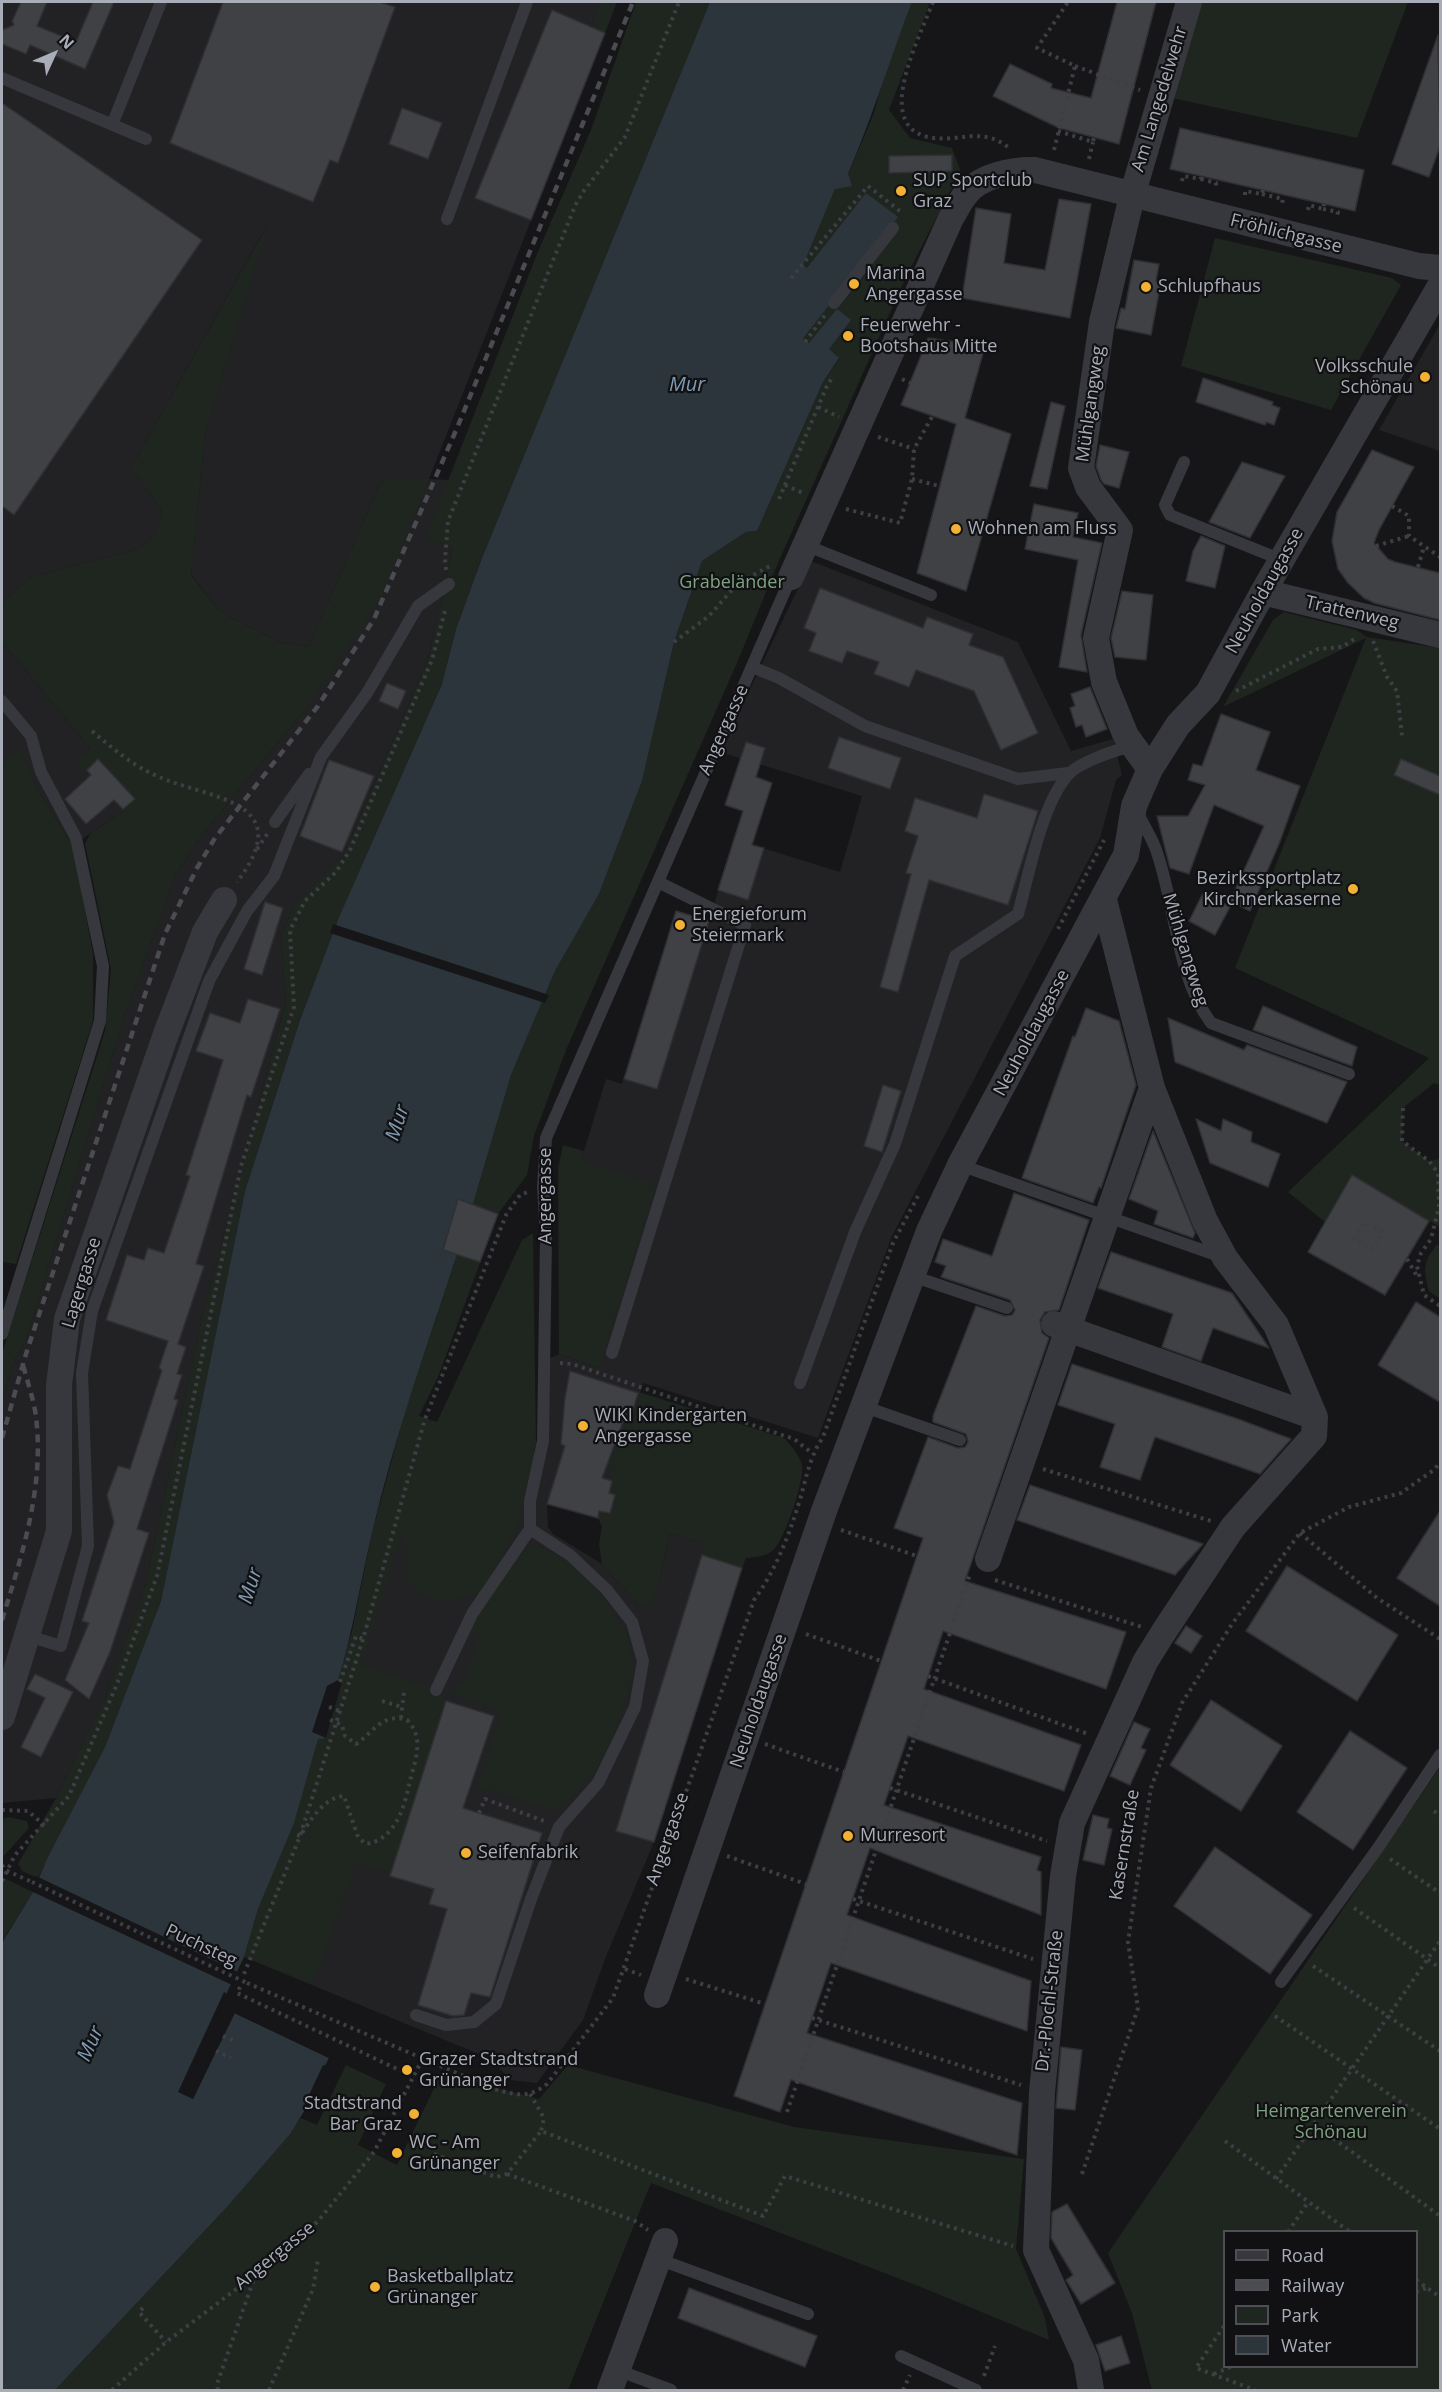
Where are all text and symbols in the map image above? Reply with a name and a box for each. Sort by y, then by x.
north arrow [24,24,84,84]
street label: Am Langedelwehr [1128,24,1192,174]
text: N [55,29,79,54]
place label: SUP Sportclub Graz [913,170,1032,213]
marker: SUP Sportclub Graz [894,184,908,198]
street label: Fröhlichgasse [1228,210,1344,258]
place label: Marina Angergasse [866,263,963,306]
place label: Schlupfhaus [1158,276,1261,298]
marker: Marina Angergasse [847,277,861,291]
marker: Schlupfhaus [1139,280,1153,294]
place label: Feuerwehr - Bootshaus Mitte [860,315,997,358]
marker: Feuerwehr - Bootshaus Mitte [841,329,855,343]
street label: Mühlgangweg [1072,344,1110,464]
place label: Volksschule Schönau [1315,356,1413,398]
marker: Volksschule Schönau [1418,370,1432,384]
water label: Mur [669,373,705,397]
place label: Wohnen am Fluss [968,518,1117,540]
marker: Wohnen am Fluss [949,522,963,536]
street label: Neuholdaugasse [1222,524,1308,658]
park label: Grabeländer [679,572,785,594]
street label: Trattenweg [1303,592,1401,634]
street label: Angergasse [694,681,754,779]
place label: Bezirkssportplatz Kirchnerkaserne [1196,868,1341,910]
marker: Bezirkssportplatz Kirchnerkaserne [1346,882,1360,896]
street label: Mühlgangweg [1158,891,1212,1009]
place label: Energieforum Steiermark [692,904,807,946]
marker: Energieforum Steiermark [673,918,687,932]
street label: Neuholdaugasse [990,966,1074,1100]
water label: Mur [381,1102,415,1144]
street label: Angergasse [535,1148,557,1244]
street label: Lagergasse [58,1235,106,1331]
place label: WIKI Kindergarten Angergasse [595,1405,747,1448]
marker: WIKI Kindergarten Angergasse [576,1419,590,1433]
water label: Mur [234,1565,268,1607]
street label: Neuholdaugasse [726,1631,792,1771]
street label: Kasernstraße [1106,1788,1144,1902]
street label: Angergasse [642,1790,694,1888]
place label: Murresort [860,1825,945,1847]
marker: Murresort [841,1829,855,1843]
place label: Seifenfabrik [478,1842,578,1864]
marker: Seifenfabrik [459,1846,473,1860]
street label: Puchsteg [162,1920,240,1972]
street label: Dr.-Plochl-Straße [1032,1929,1068,2073]
water label: Mur [73,2023,109,2065]
place label: Grazer Stadtstrand Grünanger [419,2049,578,2092]
marker: Grazer Stadtstrand Grünanger [400,2063,414,2077]
place label: Stadtstrand Bar Graz [304,2093,402,2136]
park label: Heimgartenverein Schönau [1255,2101,1407,2144]
marker: Stadtstrand Bar Graz [407,2107,421,2121]
place label: WC - Am Grünanger [409,2132,500,2174]
marker: WC - Am Grünanger [390,2146,404,2160]
street label: Angergasse [231,2217,319,2295]
legend [1223,2230,1418,2368]
text: Road [1281,2243,1324,2267]
place label: Basketballplatz Grünanger [387,2266,514,2308]
text: Railway [1281,2273,1344,2297]
marker: Basketballplatz Grünanger [368,2280,382,2294]
text: Park [1281,2303,1319,2327]
text: Water [1281,2333,1332,2357]

